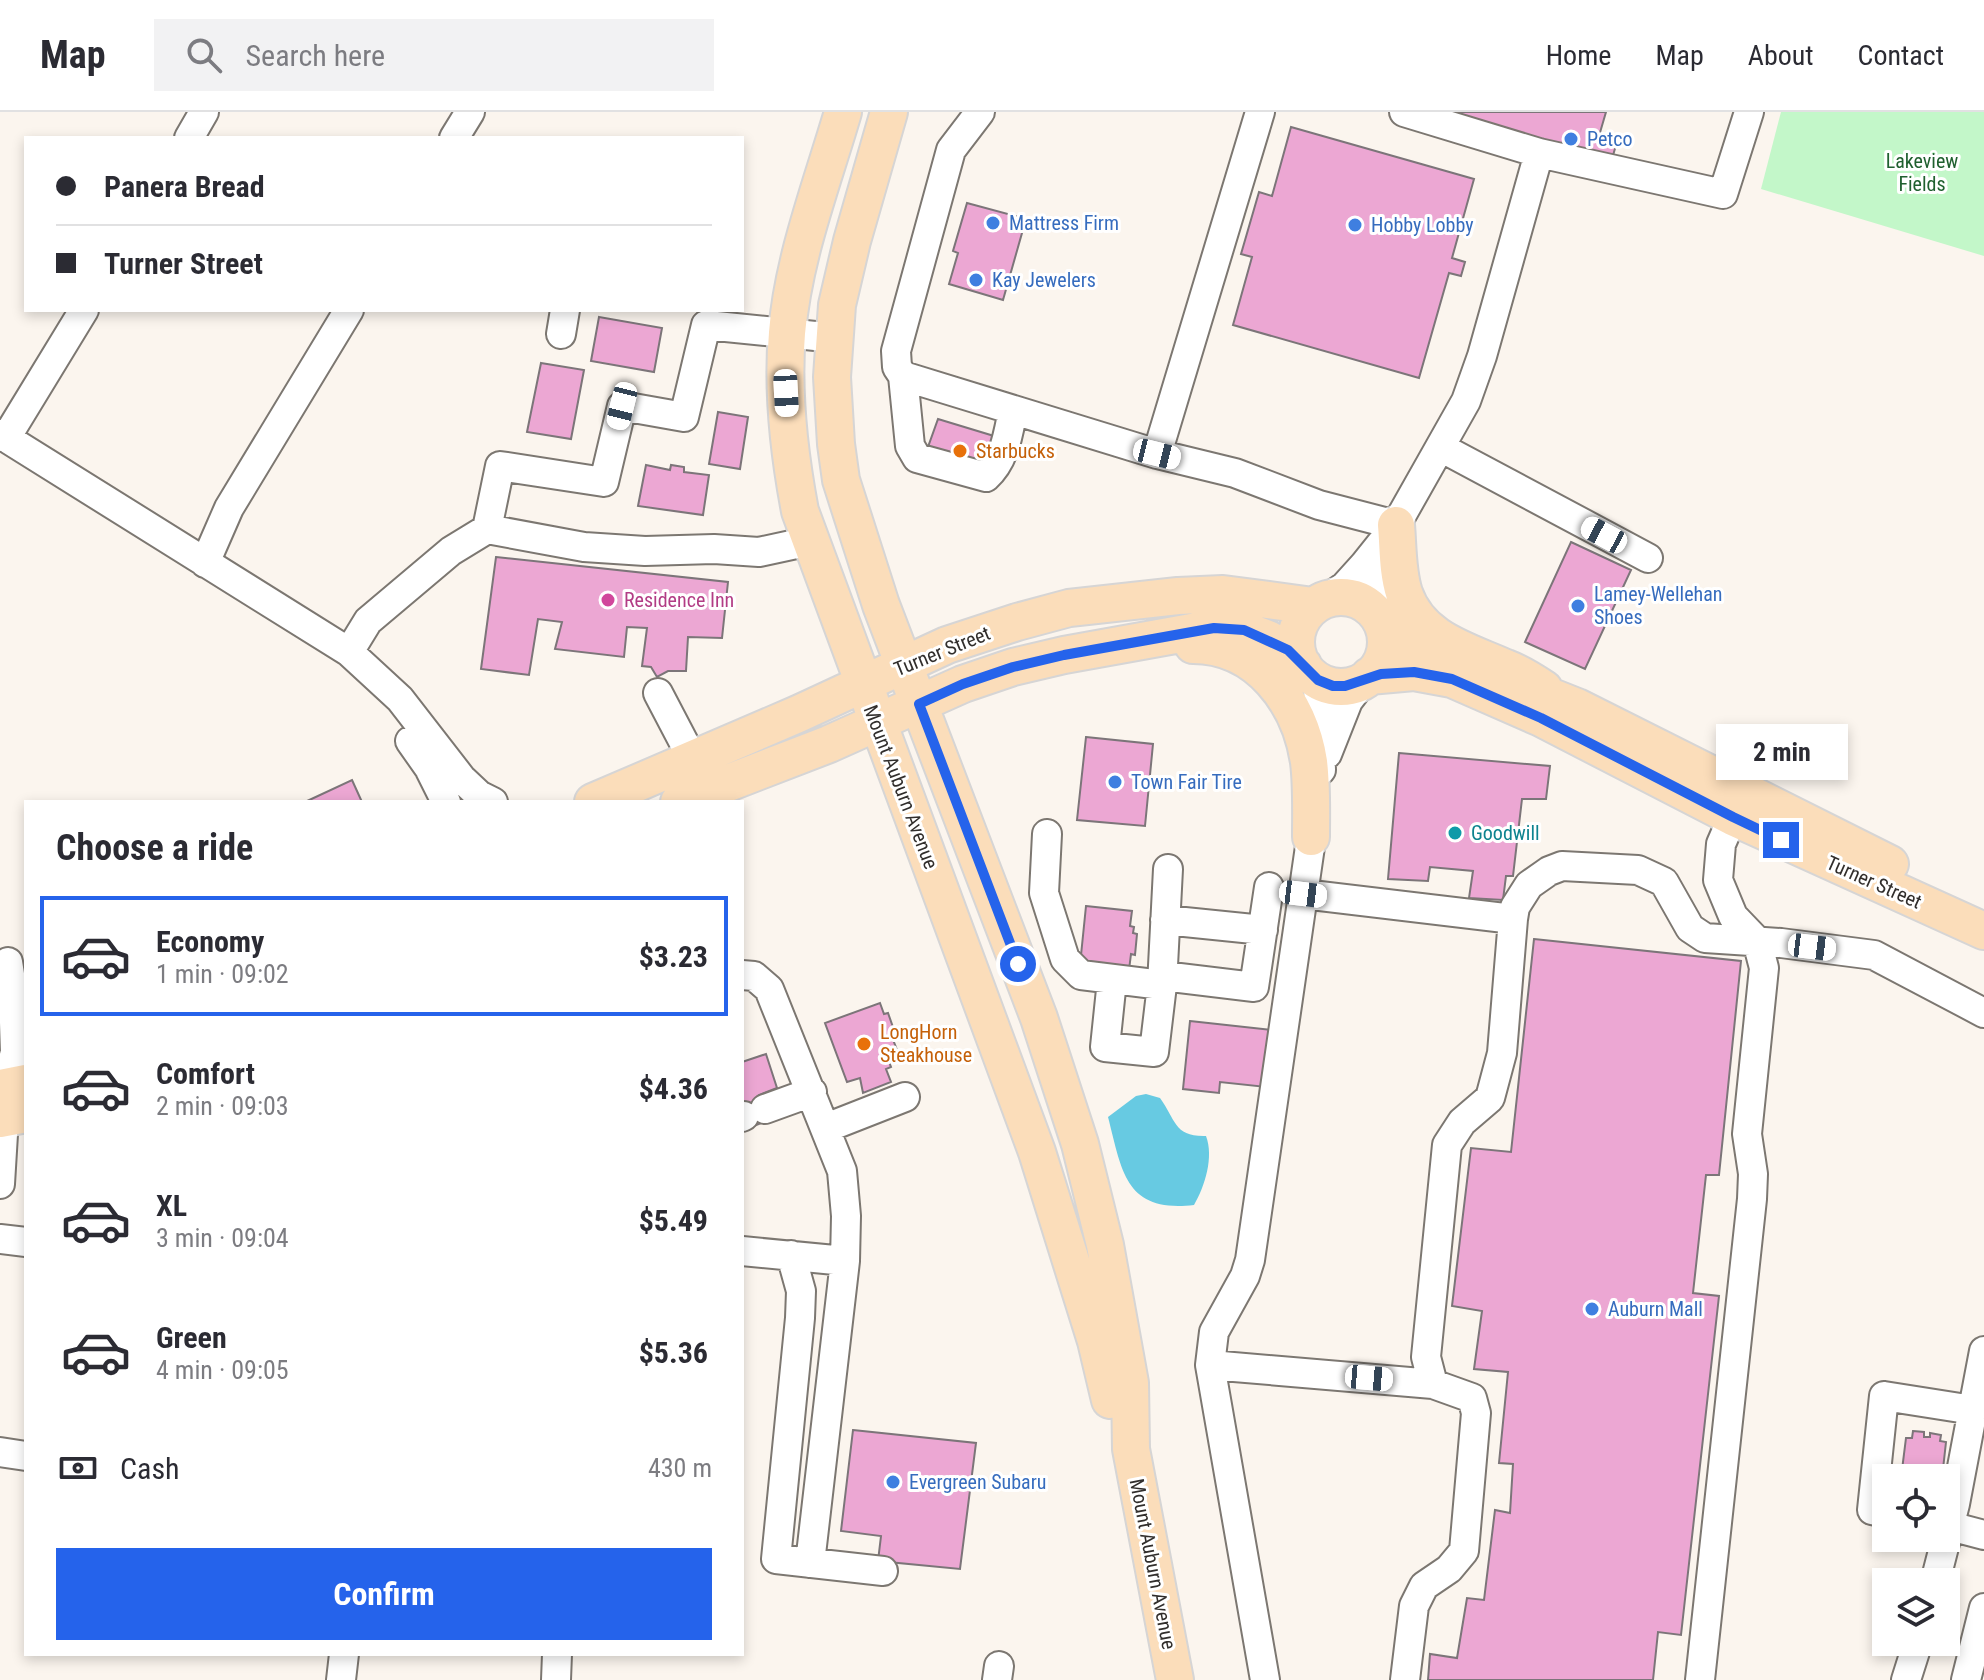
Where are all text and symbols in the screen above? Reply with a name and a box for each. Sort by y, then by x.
search box [154,19,714,91]
text: Map [40,33,106,77]
icon: search [182,33,226,77]
text: Search here [246,38,385,73]
text: Home [1546,39,1611,72]
text: Map [1655,39,1704,72]
text: About [1748,39,1814,72]
text: Contact [1858,39,1944,72]
place label: Petco [1587,127,1633,151]
marker: Petco [1562,130,1580,148]
park label: Lakeview Fields [1886,149,1958,196]
text: Panera Bread [104,169,265,204]
place label: Mattress Firm [1009,211,1119,235]
place label: Hobby Lobby [1371,213,1473,237]
marker: Mattress Firm [984,214,1002,232]
marker: Hobby Lobby [1346,216,1364,234]
text: Turner Street [104,246,263,281]
place label: Kay Jewelers [992,268,1096,292]
marker: Kay Jewelers [967,271,985,289]
car [773,368,799,418]
car [605,380,639,432]
car [1131,437,1183,471]
place label: Starbucks [976,439,1055,463]
marker: Starbucks [951,442,969,460]
car [1577,513,1631,557]
place label: Lamey-Wellehan Shoes [1594,582,1722,629]
place label: Residence Inn [624,588,734,612]
marker: Residence Inn [599,591,617,609]
marker: Lamey-Wellehan Shoes [1569,597,1587,615]
street label: Turner Street [890,621,994,681]
street label: Mount Auburn Avenue [859,702,943,872]
callout: 2 min [1715,724,1847,780]
text: 2 min [1753,737,1811,767]
place label: Town Fair Tire [1131,770,1242,794]
marker: Town Fair Tire [1106,773,1124,791]
place label: Goodwill [1471,821,1540,845]
route end [1763,822,1799,858]
marker: Goodwill [1446,824,1464,842]
text: Choose a ride [56,827,253,869]
street label: Turner Street [1823,850,1925,914]
car [1278,879,1328,909]
icon: car [60,920,132,992]
text: Economy [156,924,264,959]
car [1787,932,1837,962]
text: $3.23 [639,939,708,974]
route start [1000,946,1036,982]
text: 1 min · 09:02 [156,959,289,989]
place label: LongHorn Steakhouse [880,1020,972,1067]
marker: LongHorn Steakhouse [855,1035,873,1053]
icon: car [60,1052,132,1124]
text: Comfort [156,1056,255,1091]
text: $4.36 [639,1071,708,1106]
text: 2 min · 09:03 [156,1091,289,1121]
icon: car [60,1184,132,1256]
text: XL [156,1188,187,1223]
text: $5.49 [639,1203,708,1238]
text: 3 min · 09:04 [156,1223,289,1253]
place label: Auburn Mall [1608,1297,1703,1321]
marker: Auburn Mall [1583,1300,1601,1318]
icon: car [60,1316,132,1388]
text: Green [156,1320,227,1355]
text: $5.36 [639,1335,708,1370]
text: 4 min · 09:05 [156,1355,289,1385]
car [1344,1364,1394,1392]
icon: cash [56,1446,100,1490]
text: Cash [120,1451,180,1486]
text: 430 m [648,1453,712,1483]
map controls [1872,1464,1960,1656]
button: locate [1872,1464,1960,1552]
place label: Evergreen Subaru [909,1470,1046,1494]
marker: Evergreen Subaru [884,1473,902,1491]
street label: Mount Auburn Avenue [1125,1477,1181,1651]
button: Confirm [56,1548,712,1640]
button: layers [1872,1568,1960,1656]

